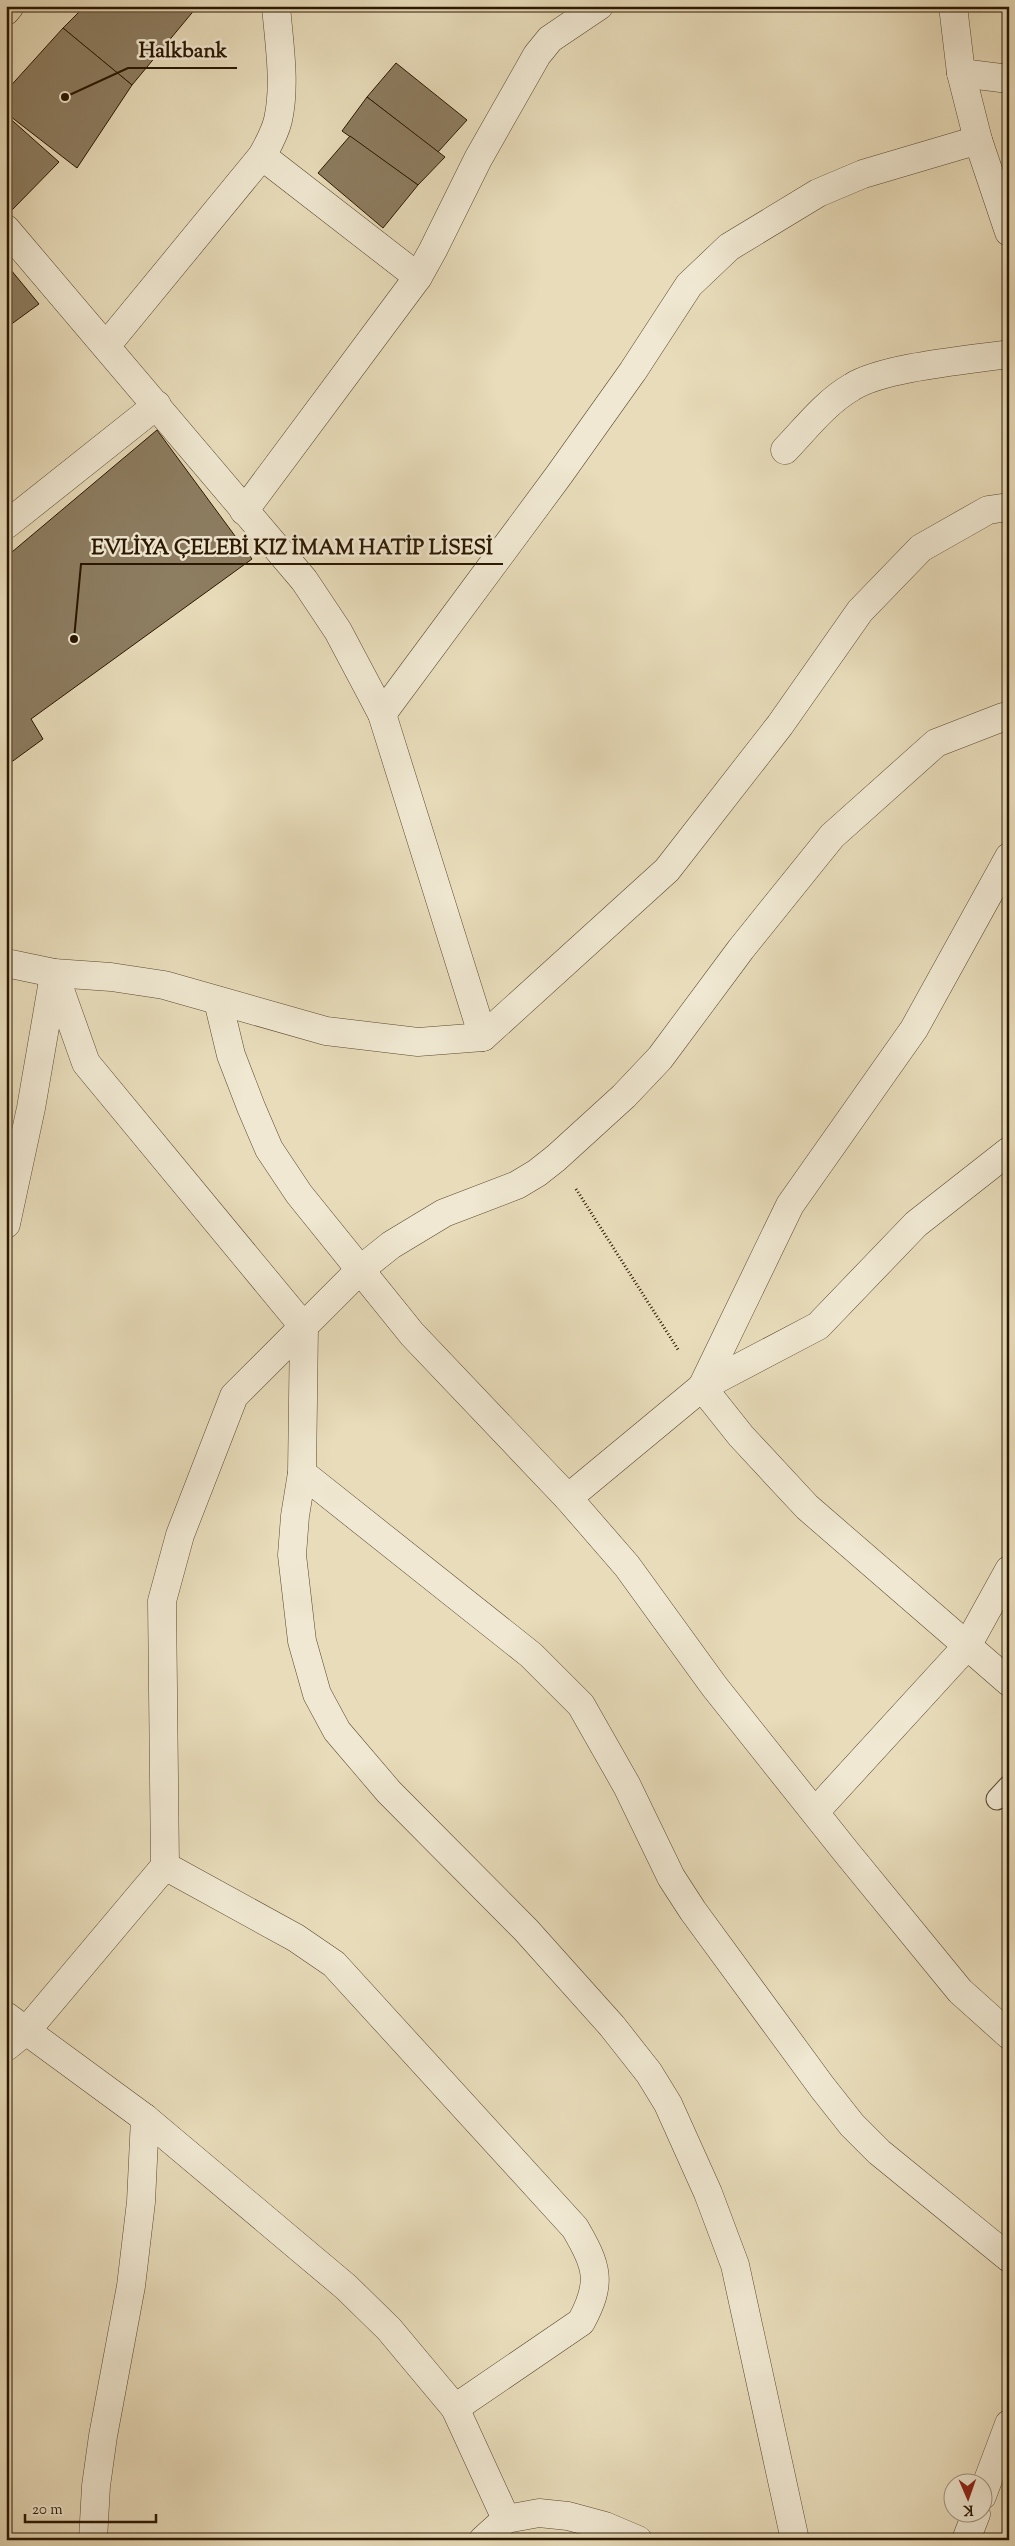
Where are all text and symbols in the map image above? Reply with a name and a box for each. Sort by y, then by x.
callout: Halkbank [128,32,237,68]
text: Halkbank [139,37,228,67]
callout: EVLİYA ÇELEBİ KIZ İMAM HATİP LİSESİ [81,528,503,564]
text: EVLİYA ÇELEBİ KIZ İMAM HATİP LİSESİ [91,534,493,564]
north arrow [942,2474,992,2524]
scale bar [25,2491,156,2523]
text: K [962,2499,974,2519]
text: 20 m [32,2500,63,2521]

